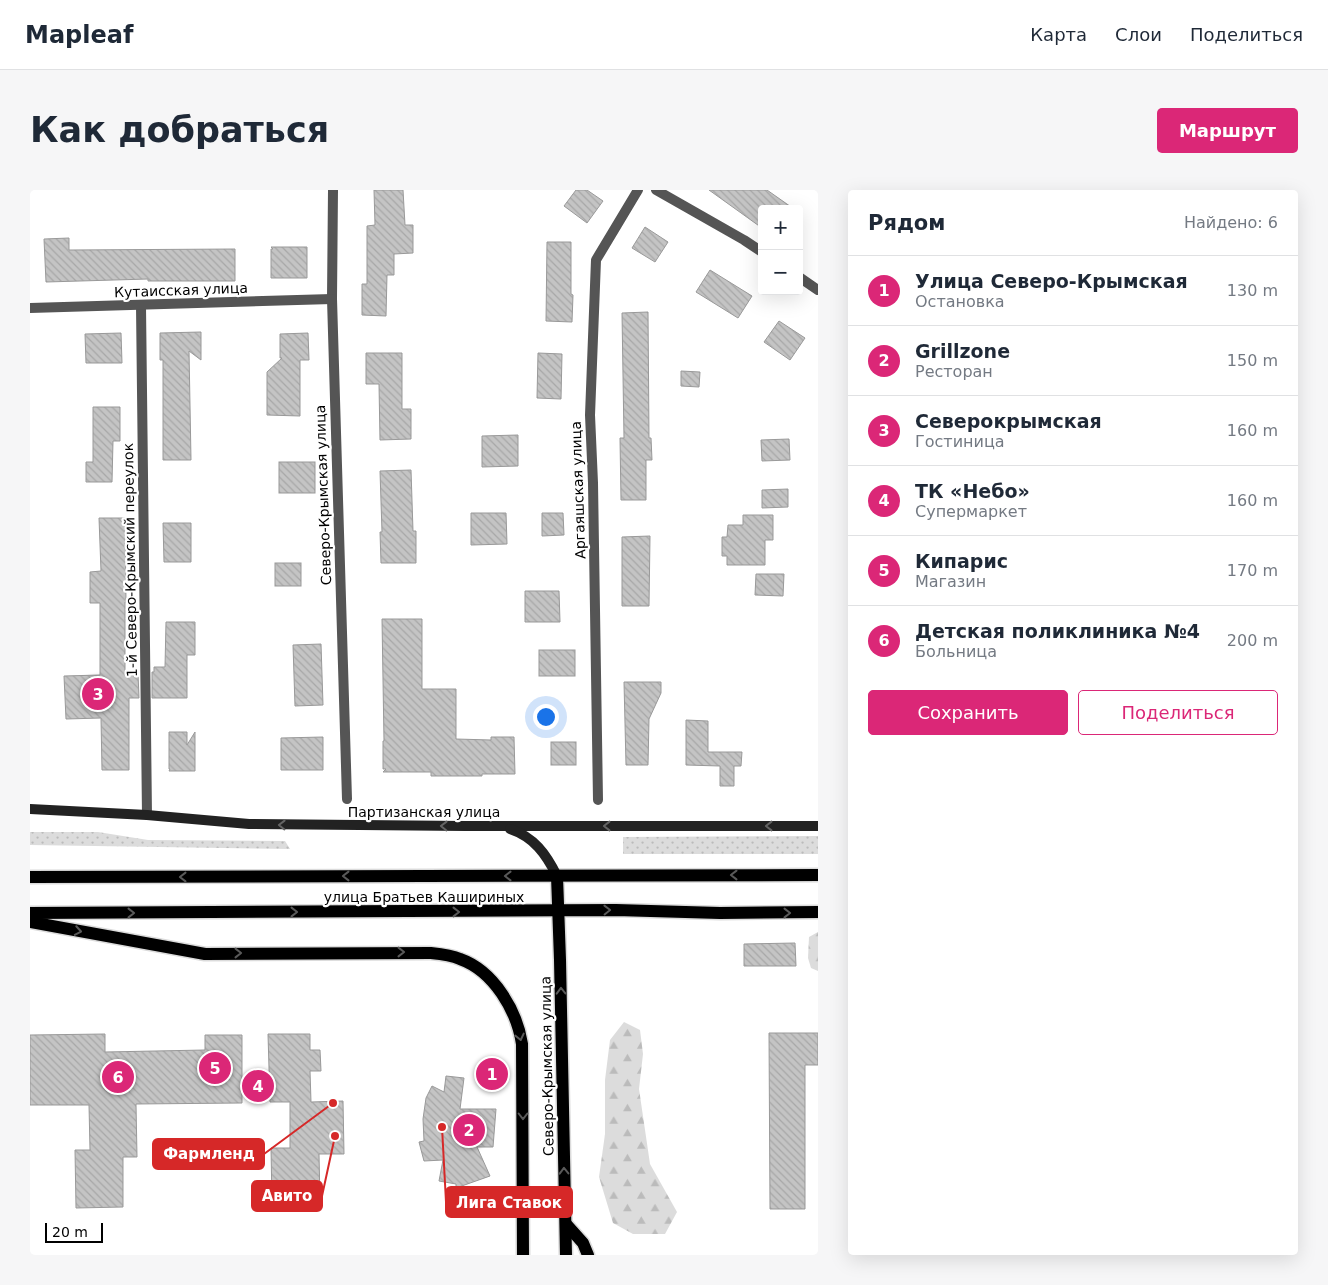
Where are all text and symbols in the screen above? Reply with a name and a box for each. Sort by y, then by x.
text: Mapleaf [25,21,133,49]
text: Карта [1030,24,1087,45]
text: Слои [1115,24,1162,45]
text: Поделиться [1190,24,1303,45]
button: Маршрут [1157,108,1298,153]
text: Как добраться [30,110,329,150]
map controls [758,205,803,295]
button: + [758,205,803,250]
text: Рядом [868,211,945,235]
text: Найдено: 6 [1184,213,1278,232]
button: − [758,250,803,295]
text: Улица Северо-Крымская [915,270,1188,292]
street label: Кутаисская улица [114,280,248,300]
text: 1 [878,281,890,300]
text: 130 m [1227,281,1278,300]
text: Остановка [915,292,1005,311]
text: Grillzone [915,340,1010,362]
text: 2 [878,351,890,370]
text: 150 m [1227,351,1278,370]
text: Ресторан [915,362,993,381]
street label: Северо-Крымская улица [312,405,334,585]
text: Северокрымская [915,410,1102,432]
street label: Аргаяшская улица [568,421,588,559]
text: 3 [878,421,890,440]
text: 160 m [1227,421,1278,440]
text: Гостиница [915,432,1005,451]
street label: 1-й Северо-Крымский переулок [120,443,140,677]
text: ТК «Небо» [915,480,1030,502]
text: 4 [878,491,890,510]
text: 160 m [1227,491,1278,510]
text: Супермаркет [915,502,1027,521]
text: Кипарис [915,550,1008,572]
text: 5 [878,561,890,580]
text: 170 m [1227,561,1278,580]
text: Магазин [915,572,986,591]
text: Детская поликлиника №4 [915,620,1200,642]
text: 6 [878,631,890,650]
text: 200 m [1227,631,1278,650]
text: Больница [915,642,997,661]
pin: 3 [82,675,114,713]
button: Сохранить [868,690,1068,735]
button: Поделиться [1078,690,1278,735]
your location [533,704,559,730]
street label: Партизанская улица [348,804,500,820]
one-way arrow [278,820,286,830]
one-way arrow [440,821,448,831]
one-way arrow [603,821,610,831]
one-way arrow [765,821,773,831]
one-way arrow [730,870,738,880]
one-way arrow [341,871,349,881]
one-way arrow [504,871,512,881]
one-way arrow [179,872,186,882]
street label: улица Братьев Кашириных [324,889,524,905]
one-way arrow [604,905,611,915]
one-way arrow [290,907,298,917]
one-way arrow [452,907,460,917]
one-way arrow [128,908,135,918]
one-way arrow [784,908,791,918]
one-way arrow [74,925,82,935]
one-way arrow [398,947,405,957]
one-way arrow [235,948,243,958]
street label: Северо-Крымская улица [537,976,557,1156]
one-way arrow [556,987,566,995]
one-way arrow [515,1032,525,1041]
pin: 5 [199,1049,231,1087]
pin: 1 [476,1055,508,1093]
pin: 6 [102,1058,134,1096]
pin: 4 [242,1067,274,1105]
pin: 2 [453,1111,485,1149]
one-way arrow [518,1112,528,1120]
callout: Фармленд [153,1139,264,1169]
text: Фармленд [163,1145,255,1163]
one-way arrow [559,1167,570,1175]
callout: Авито [252,1181,322,1211]
text: Авито [262,1187,312,1205]
callout: Лига Ставок [446,1187,572,1217]
text: Лига Ставок [456,1194,562,1212]
scale bar [45,1220,102,1243]
text: 20 m [52,1224,88,1240]

